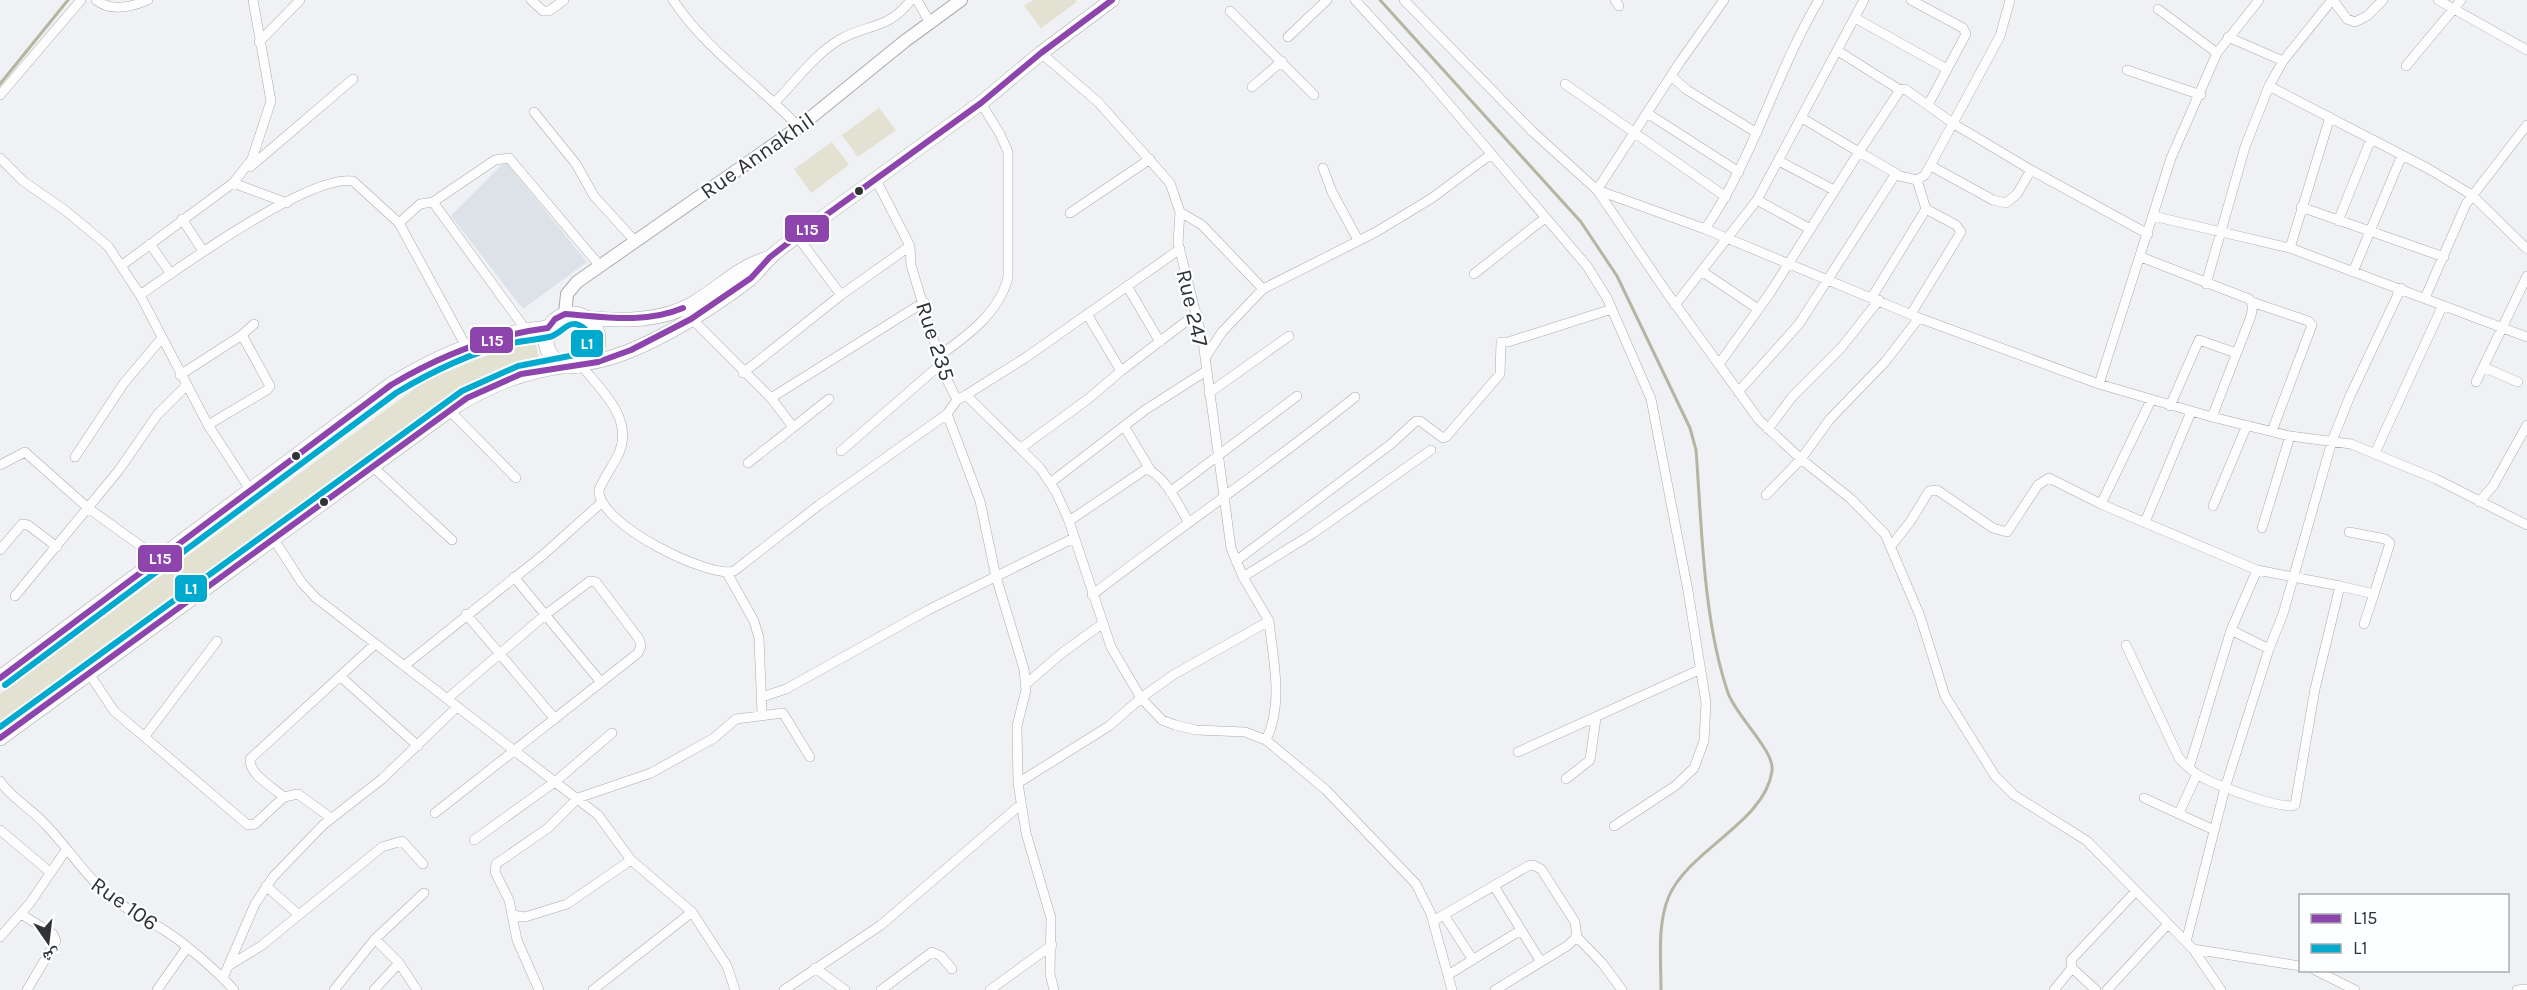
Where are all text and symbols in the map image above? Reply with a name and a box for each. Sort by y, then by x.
street label: Rue Annakhil [696,107,820,205]
unlabelled marker [853,185,865,197]
line badge: L15 [784,214,830,243]
text: L15 [796,220,818,239]
street label: Rue 247 [1171,267,1214,349]
street label: Rue 235 [910,299,960,384]
line badge: L15 [469,326,514,354]
line badge: L1 [570,329,604,358]
text: L15 [481,331,503,350]
text: L1 [580,334,594,353]
unlabelled marker [290,450,302,462]
unlabelled marker [318,496,330,508]
line badge: L15 [137,544,183,573]
text: L15 [149,549,171,568]
line badge: L1 [174,574,208,603]
text: L1 [184,579,198,598]
street label: Rue 106 [86,871,163,936]
legend [2299,894,2509,972]
text: L15 [2353,907,2378,929]
north arrow [18,912,78,972]
text: L1 [2353,937,2367,959]
text: ش [41,945,62,967]

